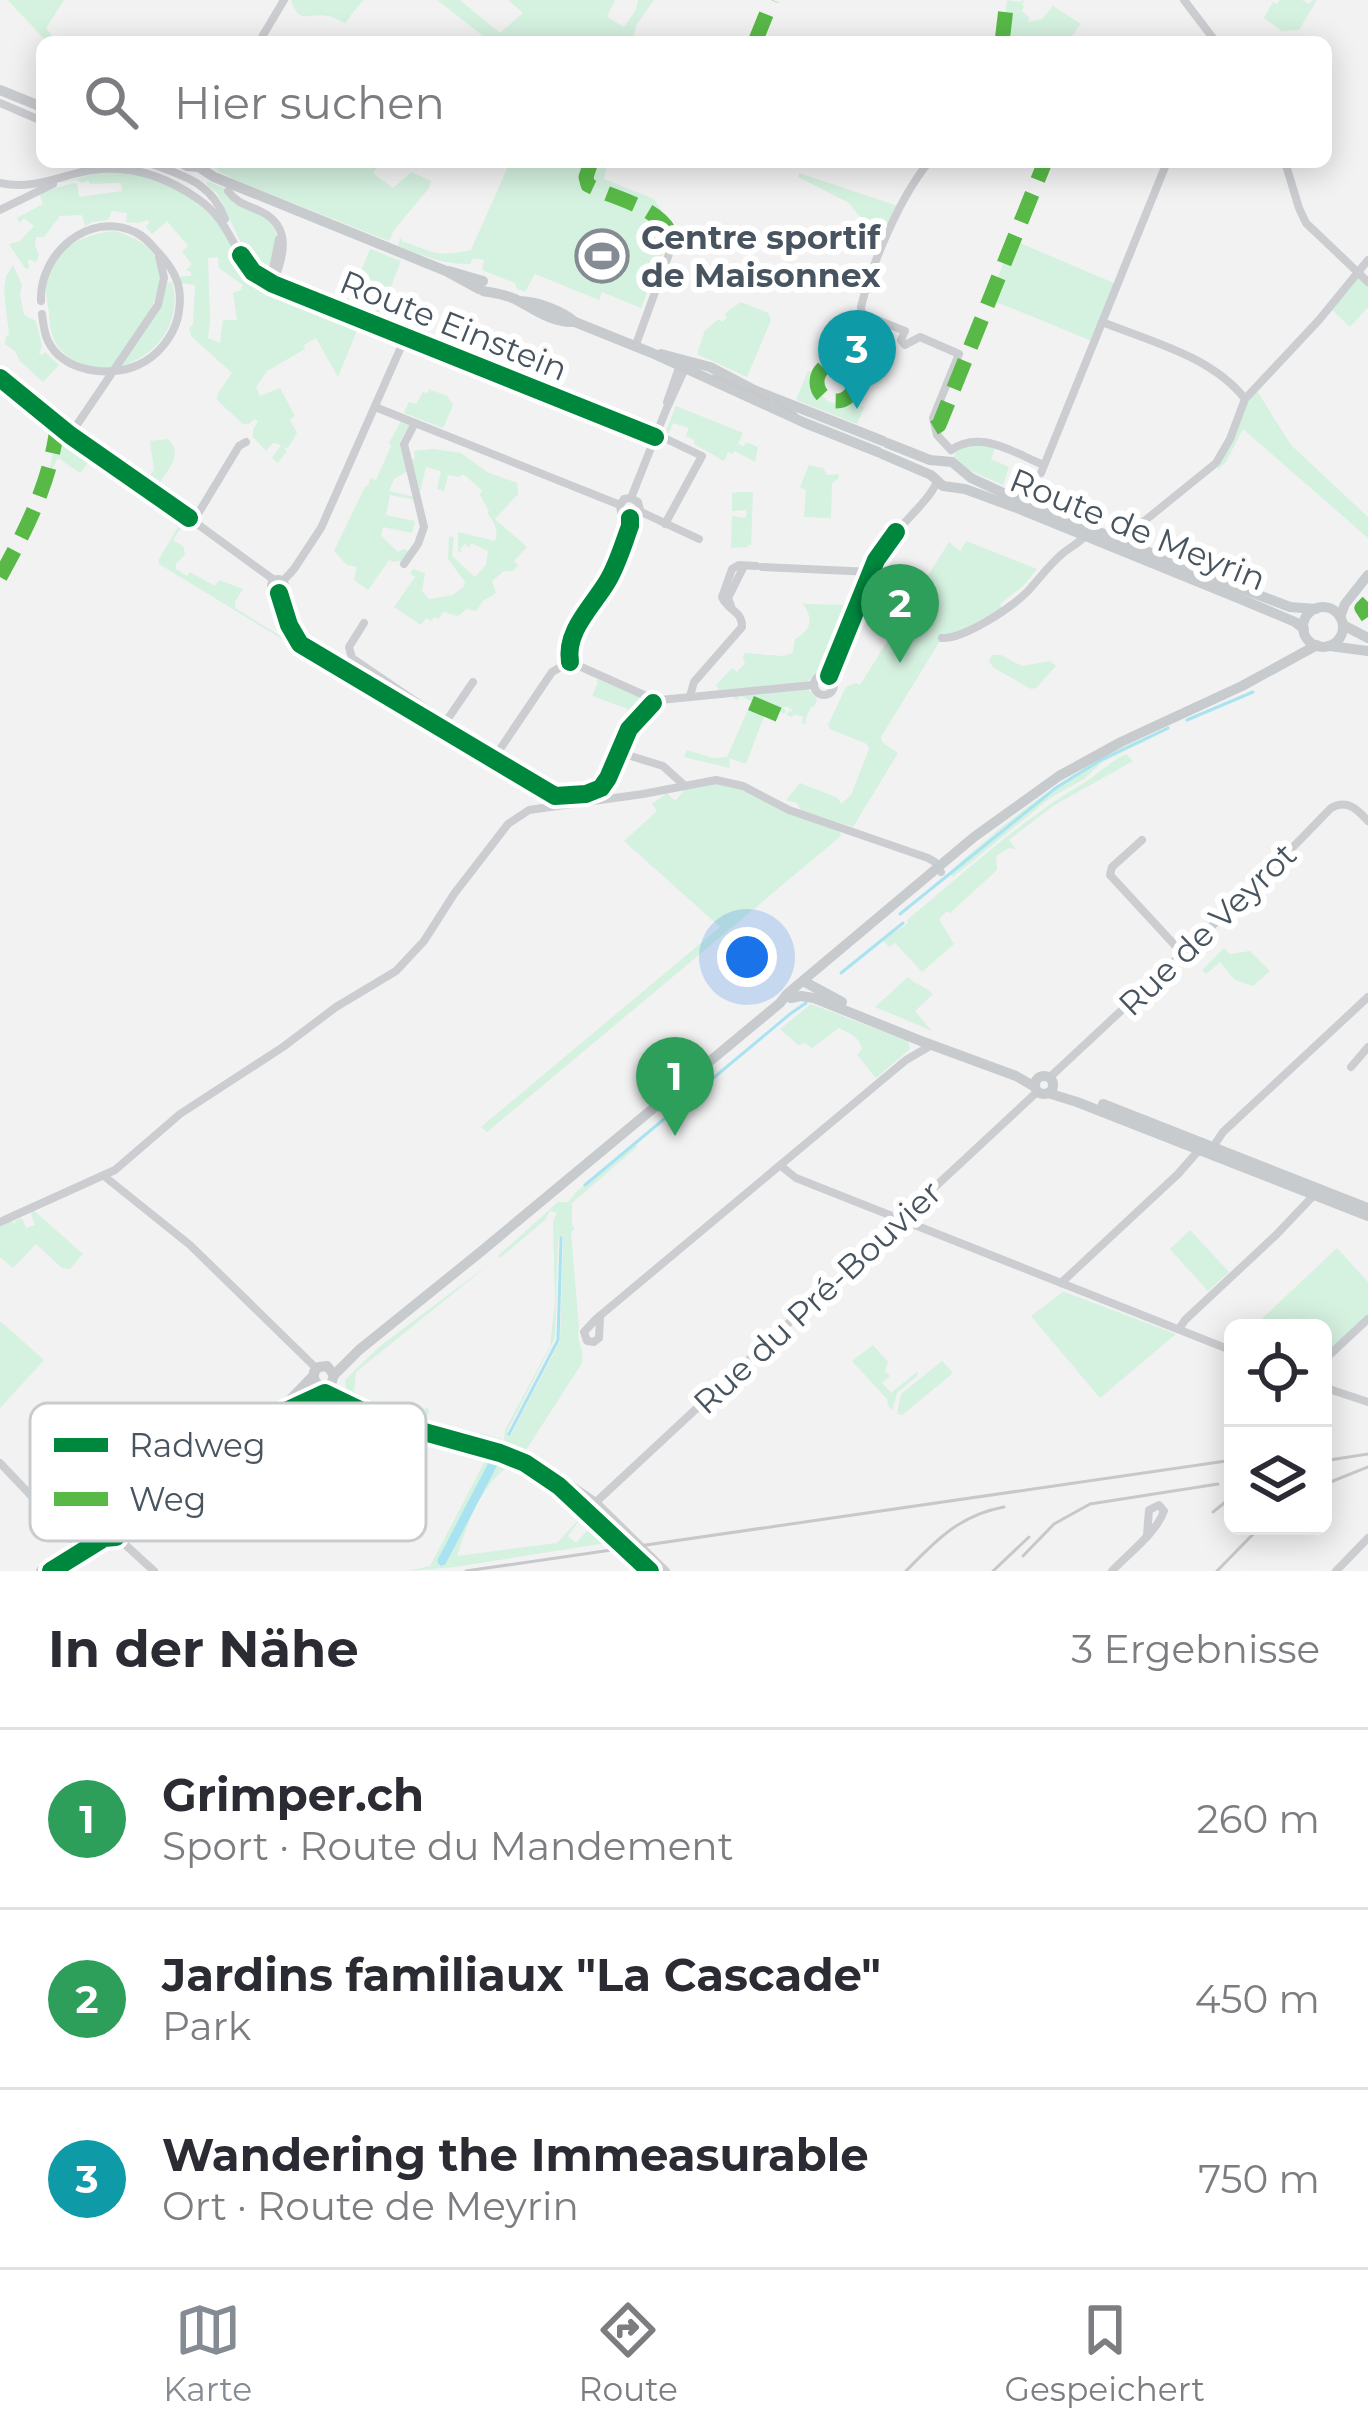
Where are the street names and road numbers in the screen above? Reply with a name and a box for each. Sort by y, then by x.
street label: Route Einstein [335,261,573,389]
street label: Route de Meyrin [1004,459,1272,599]
street label: Rue de Veyrot [1110,834,1304,1024]
street label: Rue du Pré-Bouvier [685,1172,949,1422]

